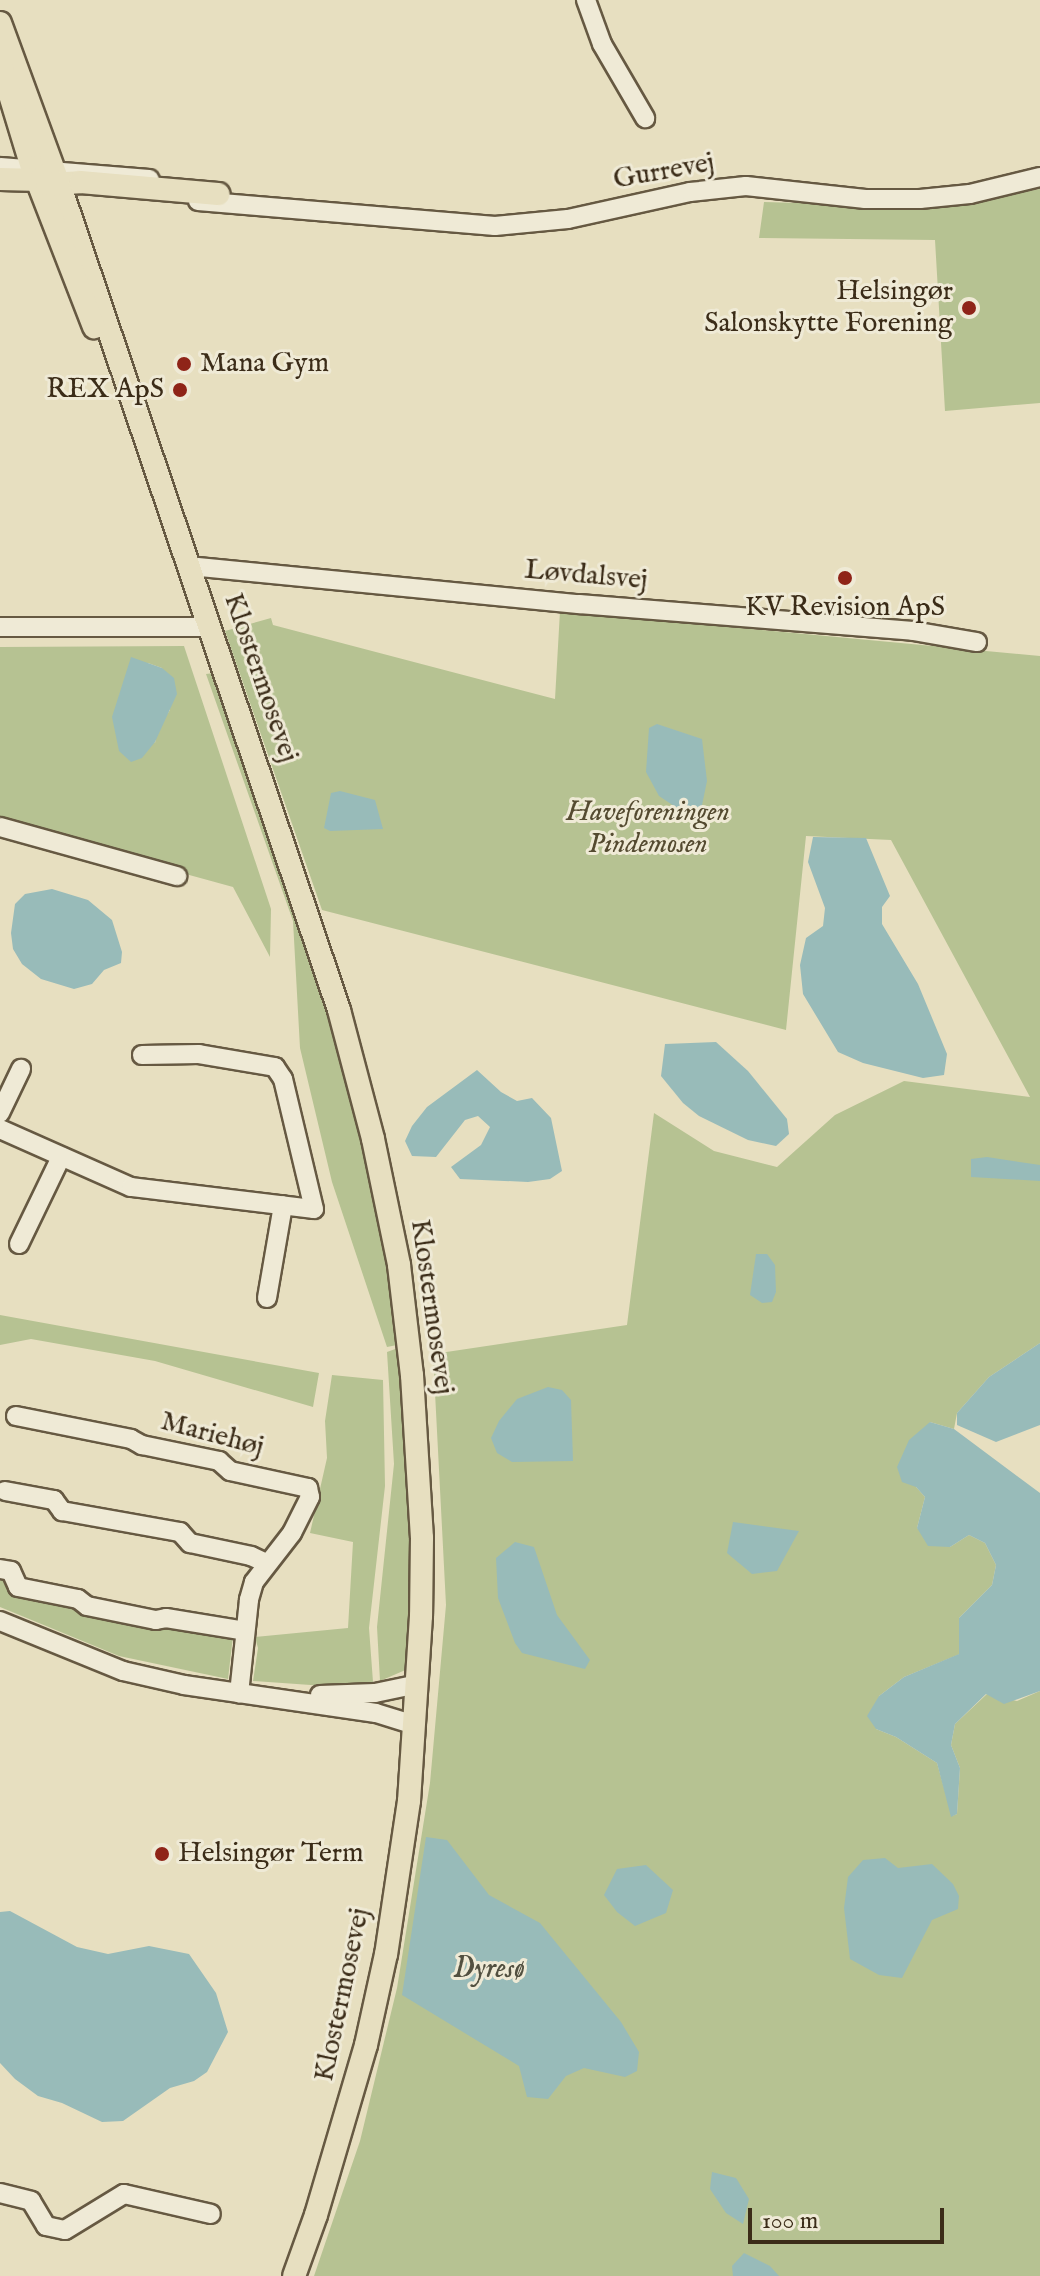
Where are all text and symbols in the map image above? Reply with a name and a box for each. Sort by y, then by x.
street label: Gurrevej [611,147,717,197]
place label: Helsingør Salonskytte Forening [704,275,953,341]
marker: Helsingør Salonskytte Forening [960,299,978,317]
place label: Mana Gym [200,347,329,381]
marker: Mana Gym [175,355,193,373]
place label: REX ApS [46,373,164,407]
marker: REX ApS [171,381,189,399]
street label: Løvdalsvej [523,554,649,598]
marker: KV Revision ApS [836,569,854,587]
street label: Klostermosevej [215,589,305,767]
place label: KV Revision ApS [745,591,945,625]
park label: Haveforeningen Pindemosen [566,796,730,862]
street label: Klostermosevej [402,1217,460,1397]
street label: Mariehøj [157,1405,267,1465]
place label: Helsingør Term [178,1837,364,1871]
marker: Helsingør Term [153,1845,171,1863]
street label: Klostermosevej [308,1905,378,2085]
water label: Dyresø [453,1951,525,1987]
scale bar [752,2192,948,2242]
text: 100 m [762,2206,818,2237]

